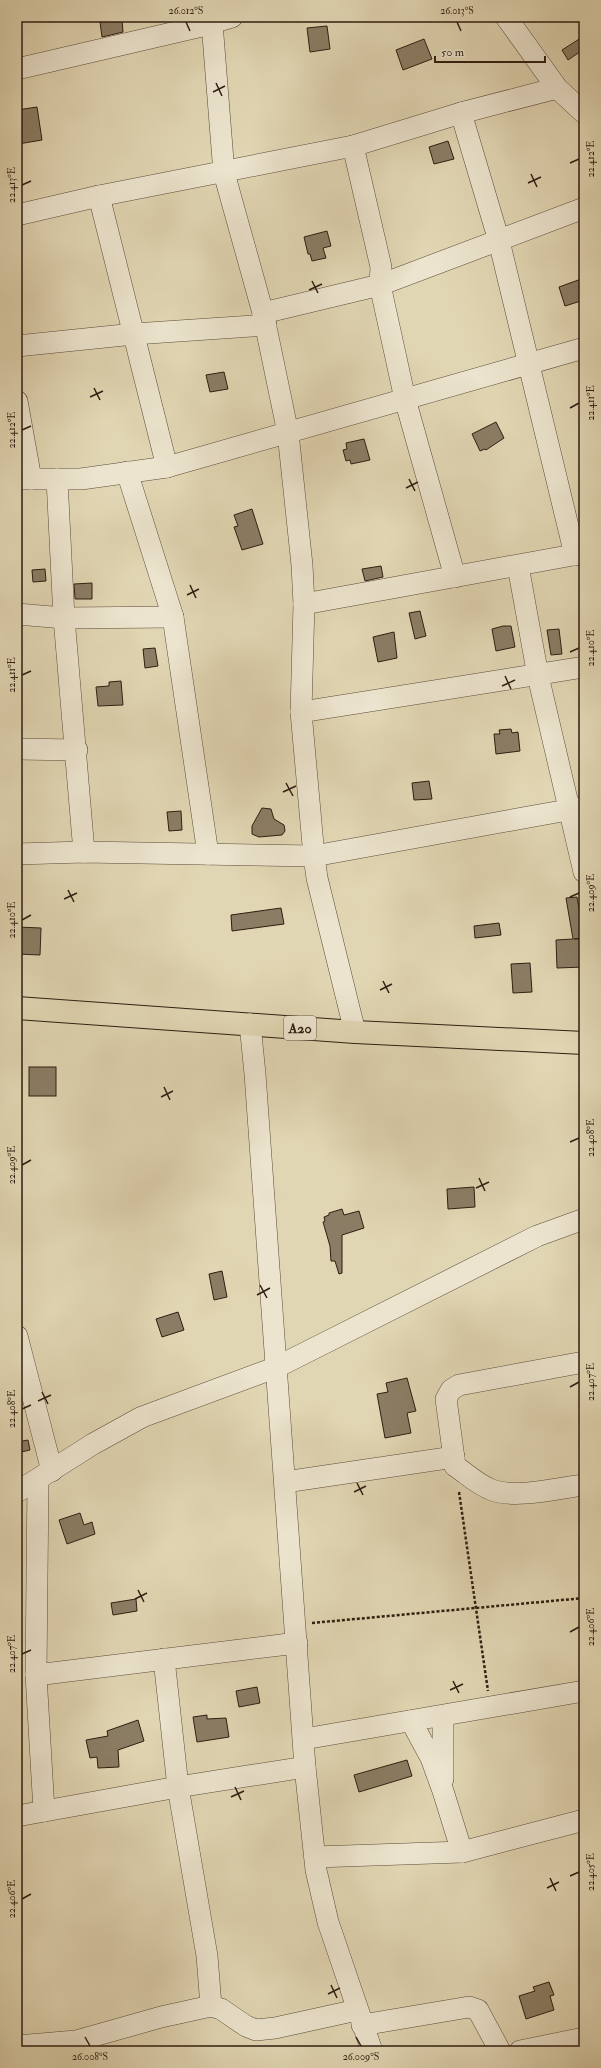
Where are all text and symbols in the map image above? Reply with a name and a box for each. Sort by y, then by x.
text: 26.012°S [169,5,203,17]
text: 26.013°S [440,5,474,17]
scale bar [435,38,545,64]
text: 50 m [441,45,465,60]
text: 22.412°E [585,141,597,177]
text: 22.413°E [6,167,18,203]
text: 22.411°E [585,385,597,421]
text: 22.412°E [6,412,18,448]
text: 22.410°E [585,630,597,666]
text: 22.411°E [6,657,18,693]
text: 22.409°E [585,874,597,912]
text: 22.410°E [6,902,18,938]
road number: A20 [284,1016,316,1040]
text: 22.408°E [585,1119,597,1157]
text: 22.409°E [6,1146,18,1184]
text: 22.407°E [585,1363,597,1401]
text: 22.408°E [6,1390,18,1428]
text: 22.406°E [585,1608,597,1646]
text: 22.407°E [6,1635,18,1673]
text: 22.405°E [585,1853,597,1891]
text: 22.406°E [6,1880,18,1918]
text: 26.008°S [72,2051,108,2063]
text: 26.009°S [343,2051,379,2063]

